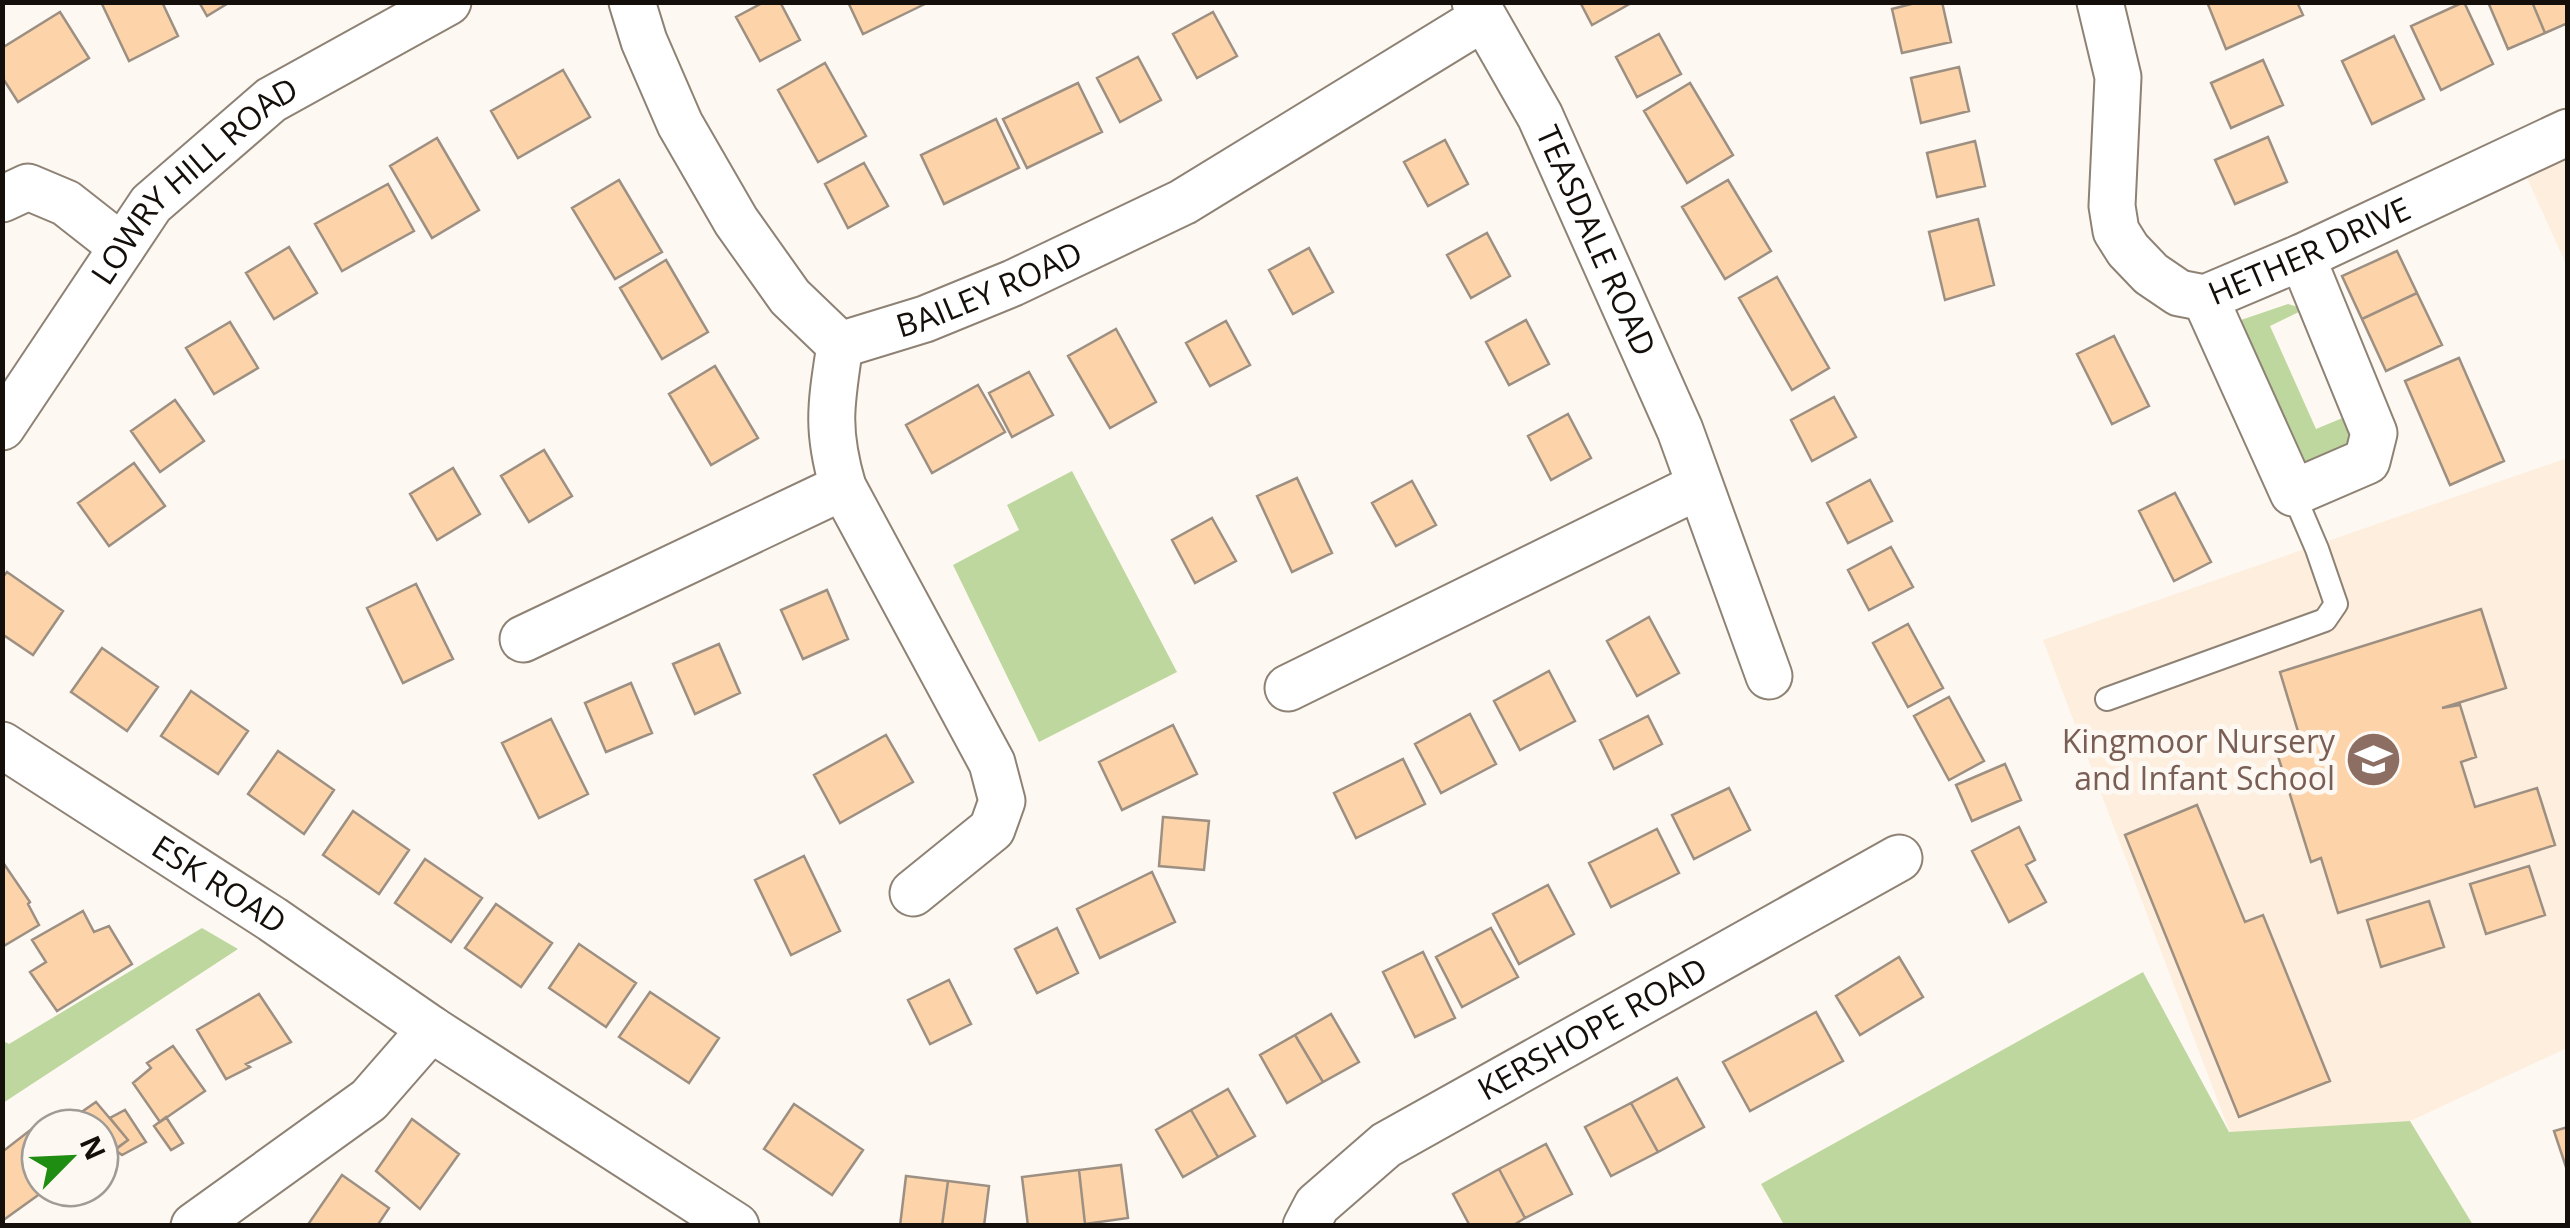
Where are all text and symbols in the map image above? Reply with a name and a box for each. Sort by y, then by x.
street label: LOWRY HILL ROAD [80,66,305,292]
street label: TEASDALE ROAD [1527,119,1667,362]
street label: HETHER DRIVE [2201,186,2417,314]
street label: BAILEY ROAD [891,230,1089,347]
place label: Kingmoor Nursery and Infant School [2062,719,2336,799]
school or university icon: Kingmoor Nursery and Infant School [2344,730,2404,790]
street label: ESK ROAD [144,824,295,943]
street label: KERSHOPE ROAD [1470,947,1714,1109]
north arrow [20,1108,120,1208]
text: N [72,1129,116,1166]

